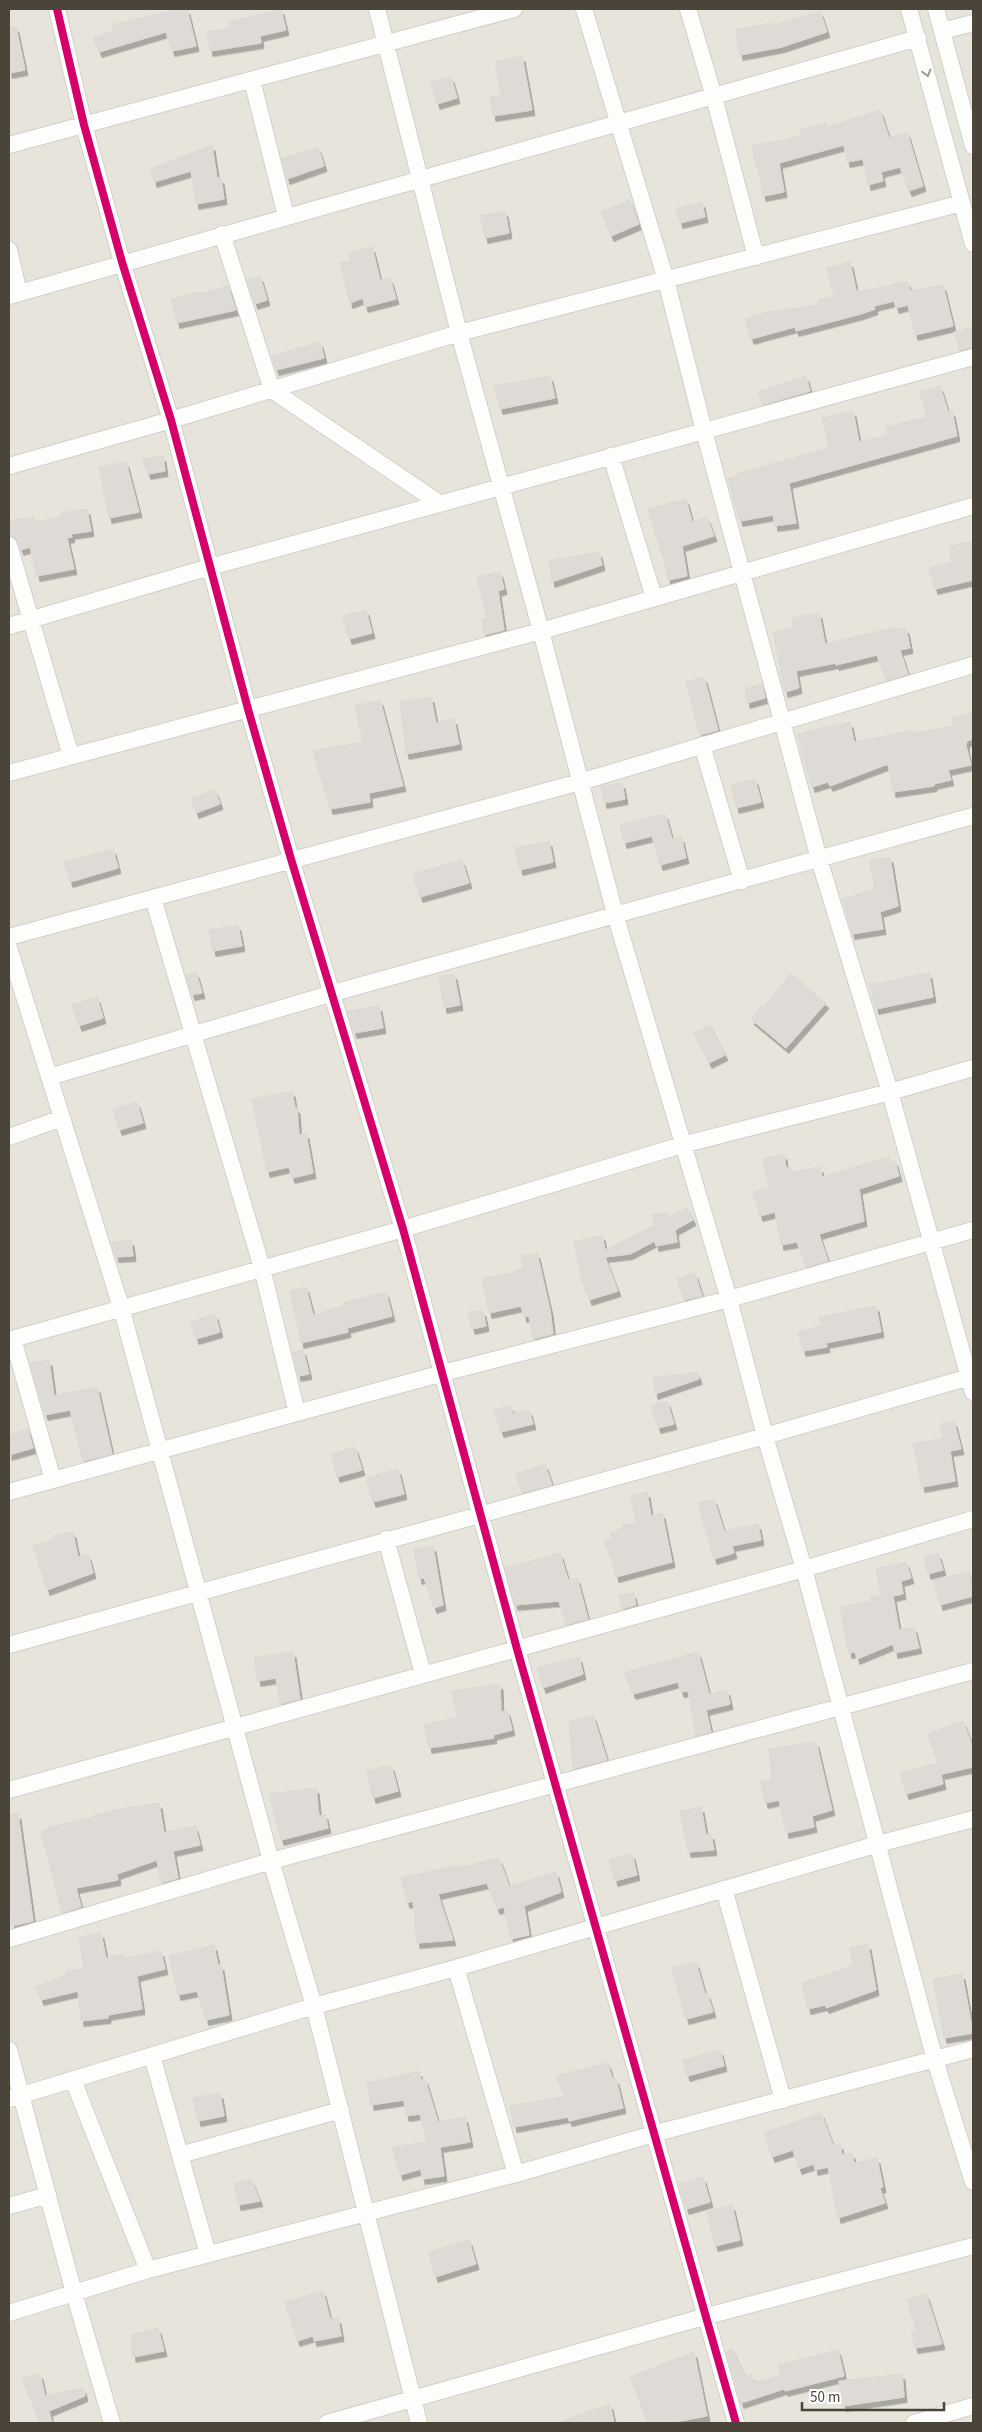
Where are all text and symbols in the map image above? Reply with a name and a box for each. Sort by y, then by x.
one-way arrow [921,68,932,77]
scale bar [802,2380,944,2412]
text: 50 m [810,2387,840,2408]

